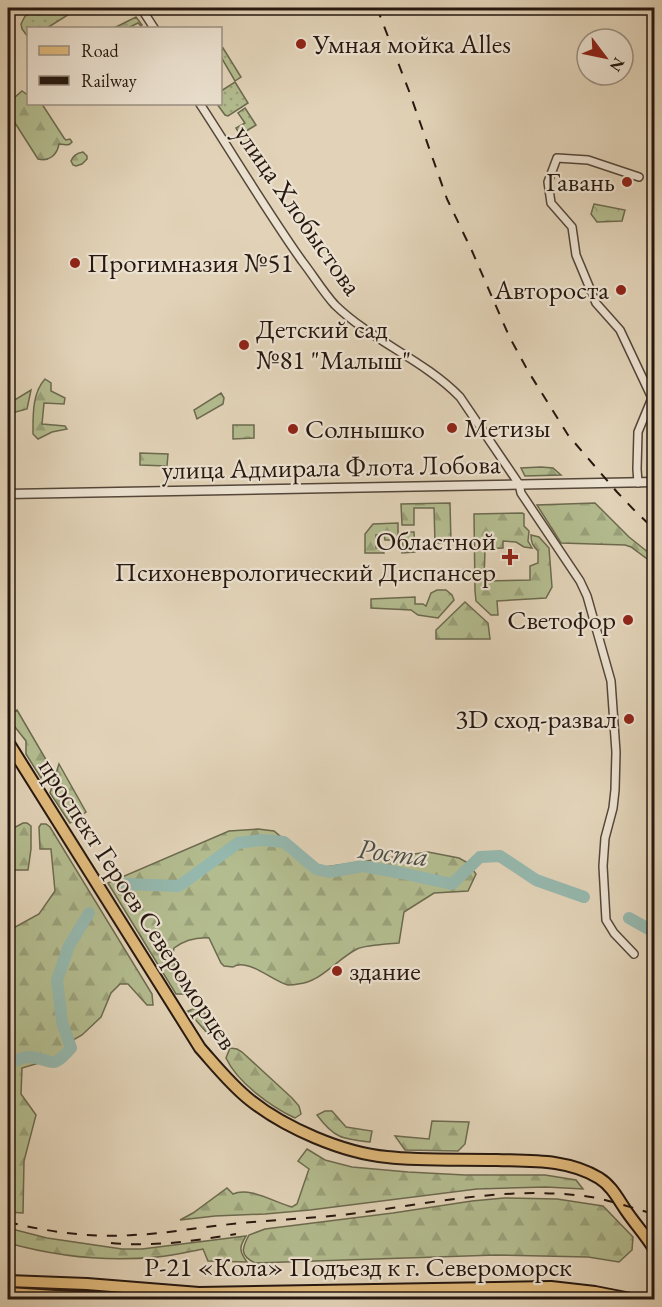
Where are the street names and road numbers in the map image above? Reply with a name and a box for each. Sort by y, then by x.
street label: улица Хлобыстова [226,117,370,302]
street label: улица Адмирала Флота Лобова [161,446,501,487]
street label: проспект Героев Североморцев [31,751,246,1056]
street label: Р-21 «Кола» Подъезд к г. Североморск [144,1249,572,1284]

